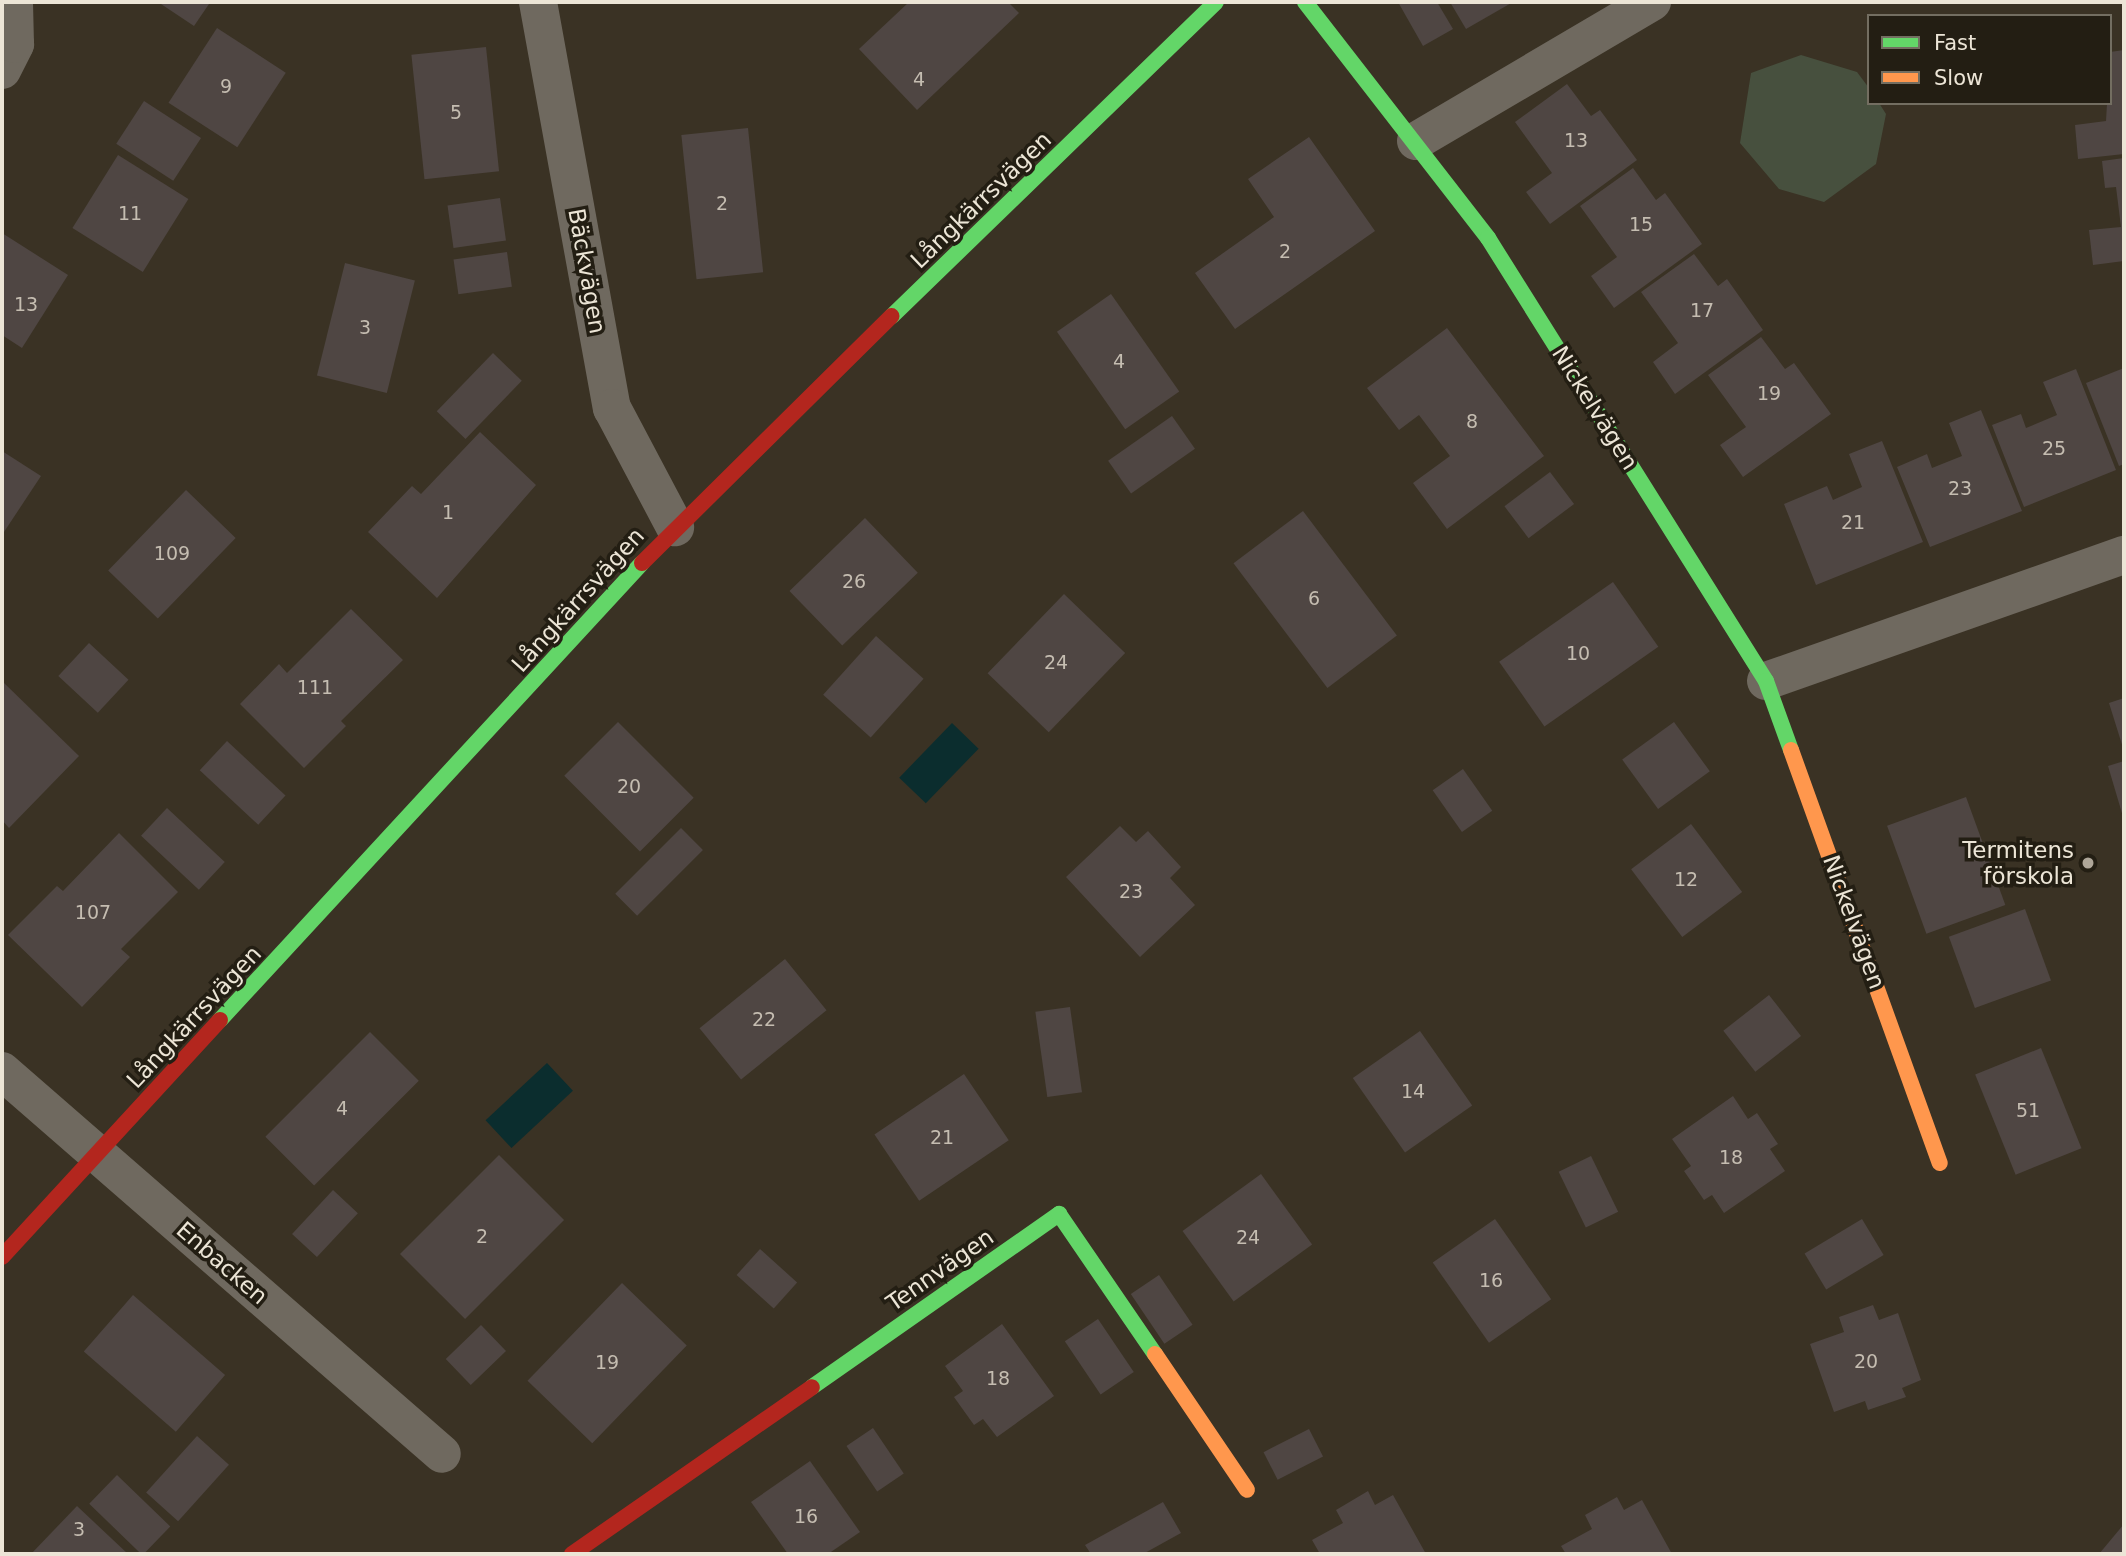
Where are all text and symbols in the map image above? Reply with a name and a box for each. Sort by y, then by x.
legend [1867,14,2112,105]
text: Fast [1934,31,1976,55]
text: Slow [1934,66,1983,90]
house number: 4 [913,69,925,91]
house number: 9 [220,76,232,98]
house number: 5 [450,102,462,124]
street label: Långkärrsvägen [905,126,1057,274]
house number: 13 [1564,130,1588,152]
house number: 2 [716,193,728,215]
house number: 11 [118,203,142,225]
street label: Bäckvägen [562,206,612,336]
house number: 15 [1629,214,1653,236]
house number: 2 [1279,241,1291,263]
house number: 13 [14,294,38,316]
house number: 17 [1690,300,1714,322]
house number: 3 [359,317,371,339]
street label: Nickelvägen [1546,341,1644,475]
house number: 4 [1113,351,1125,373]
house number: 19 [1757,383,1781,405]
house number: 8 [1466,411,1478,433]
house number: 25 [2042,438,2066,460]
house number: 23 [1948,478,1972,500]
house number: 1 [442,502,454,524]
house number: 21 [1841,512,1865,534]
street label: Långkärrsvägen [506,522,650,678]
house number: 109 [154,543,190,565]
house number: 26 [842,571,866,593]
house number: 6 [1308,588,1320,610]
house number: 10 [1566,643,1590,665]
house number: 24 [1044,652,1068,674]
house number: 111 [297,677,333,699]
house number: 20 [617,776,641,798]
place label: Termitens förskola [1962,836,2074,890]
street label: Nickelvägen [1817,851,1891,993]
marker: Termitens förskola [2080,855,2096,871]
house number: 12 [1674,869,1698,891]
house number: 23 [1119,881,1143,903]
house number: 107 [75,902,111,924]
street label: Långkärrsvägen [121,940,267,1094]
house number: 22 [752,1009,776,1031]
house number: 14 [1401,1081,1425,1103]
house number: 4 [336,1098,348,1120]
house number: 51 [2016,1100,2040,1122]
house number: 21 [930,1127,954,1149]
house number: 18 [1719,1147,1743,1169]
street label: Enbacken [171,1216,273,1310]
street label: Tennvägen [881,1223,999,1317]
house number: 2 [476,1226,488,1248]
house number: 24 [1236,1227,1260,1249]
house number: 16 [1479,1270,1503,1292]
house number: 20 [1854,1351,1878,1373]
house number: 19 [595,1352,619,1374]
house number: 18 [986,1368,1010,1390]
house number: 16 [794,1506,818,1528]
house number: 3 [73,1519,85,1541]

